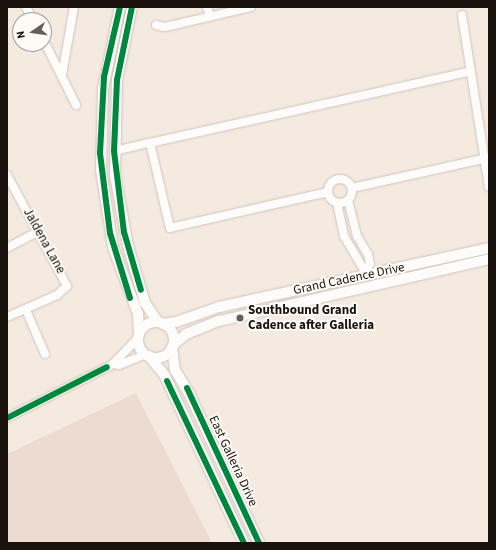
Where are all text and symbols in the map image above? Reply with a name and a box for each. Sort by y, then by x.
north arrow [12,12,52,52]
text: N [13,29,29,40]
street label: Jaldena Lane [20,206,68,276]
street label: Grand Cadence Drive [292,260,406,298]
place label: Southbound Grand Cadence after Galleria [248,303,374,334]
marker: Southbound Grand Cadence after Galleria [235,313,245,323]
street label: East Galleria Drive [205,413,261,509]

